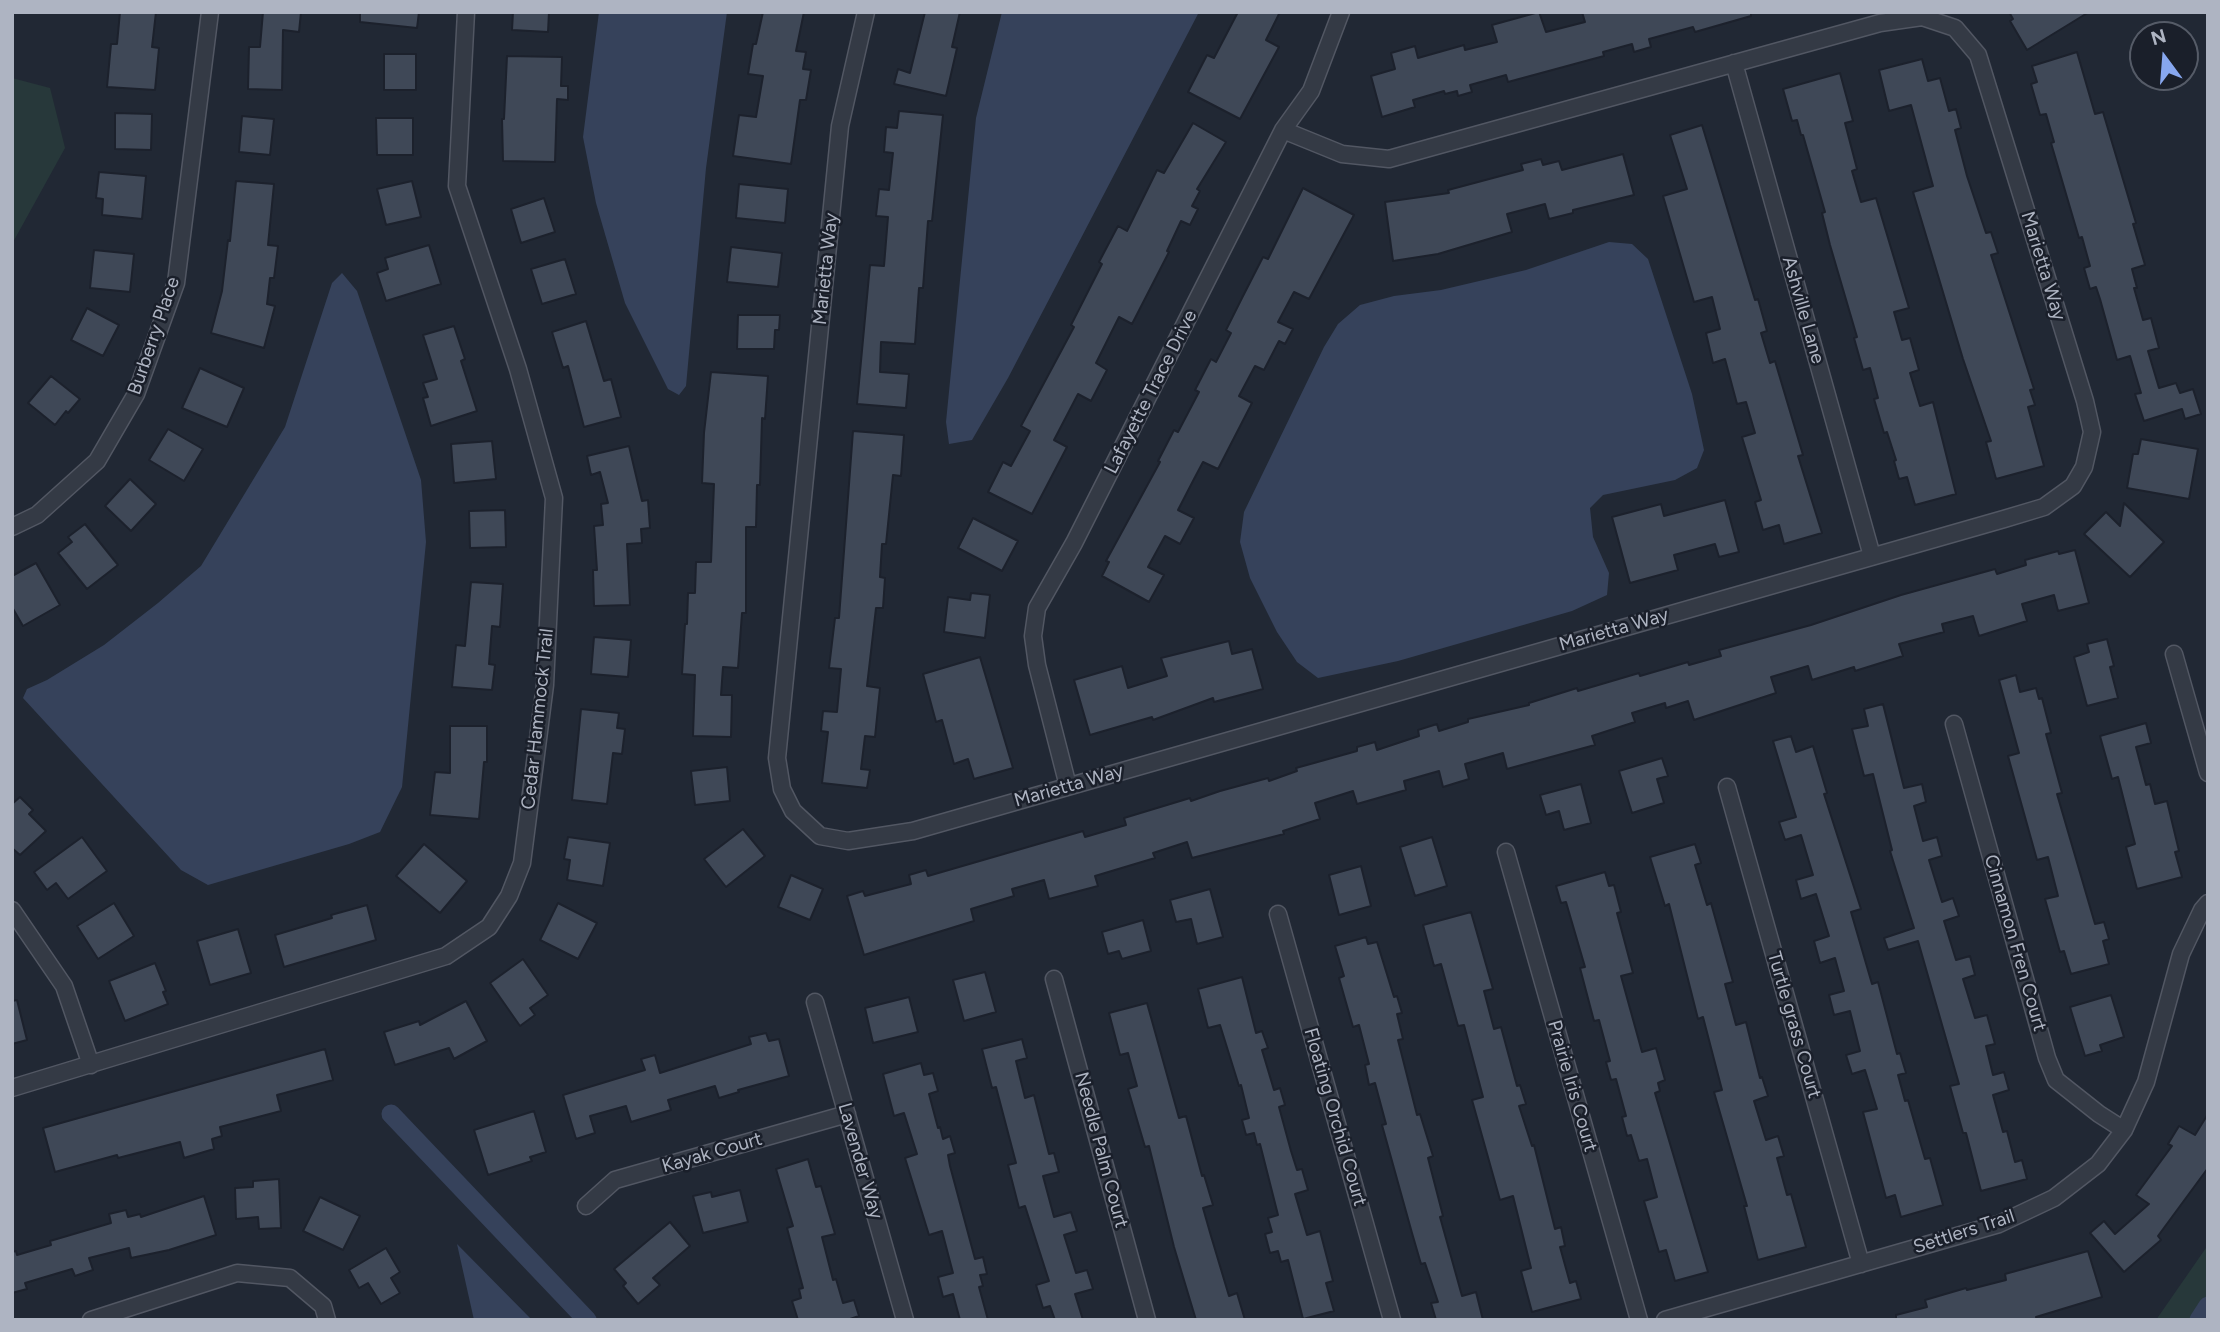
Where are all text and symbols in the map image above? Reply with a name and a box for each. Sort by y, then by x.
north arrow [2129,21,2199,91]
text: N [2148,24,2169,50]
street label: Marietta Way [2016,209,2070,323]
street label: Marietta Way [809,212,843,326]
street label: Ashville Lane [1777,254,1829,366]
street label: Burberry Place [123,274,185,398]
street label: Lafayette Trace Drive [1100,306,1202,478]
street label: Marietta Way [1557,604,1671,656]
street label: Cedar Hammock Trail [517,627,559,811]
street label: Marietta Way [1012,760,1126,812]
street label: Cinnamon Fren Court [1979,852,2051,1034]
street label: Turtle grass Court [1762,949,1826,1101]
street label: Prairie Iris Court [1542,1018,1602,1154]
street label: Floating Orchid Court [1299,1025,1371,1209]
street label: Needle Palm Court [1069,1070,1133,1230]
street label: Lavender Way [833,1100,887,1222]
street label: Kayak Court [659,1128,765,1178]
street label: Settlers Trail [1910,1205,2018,1259]

